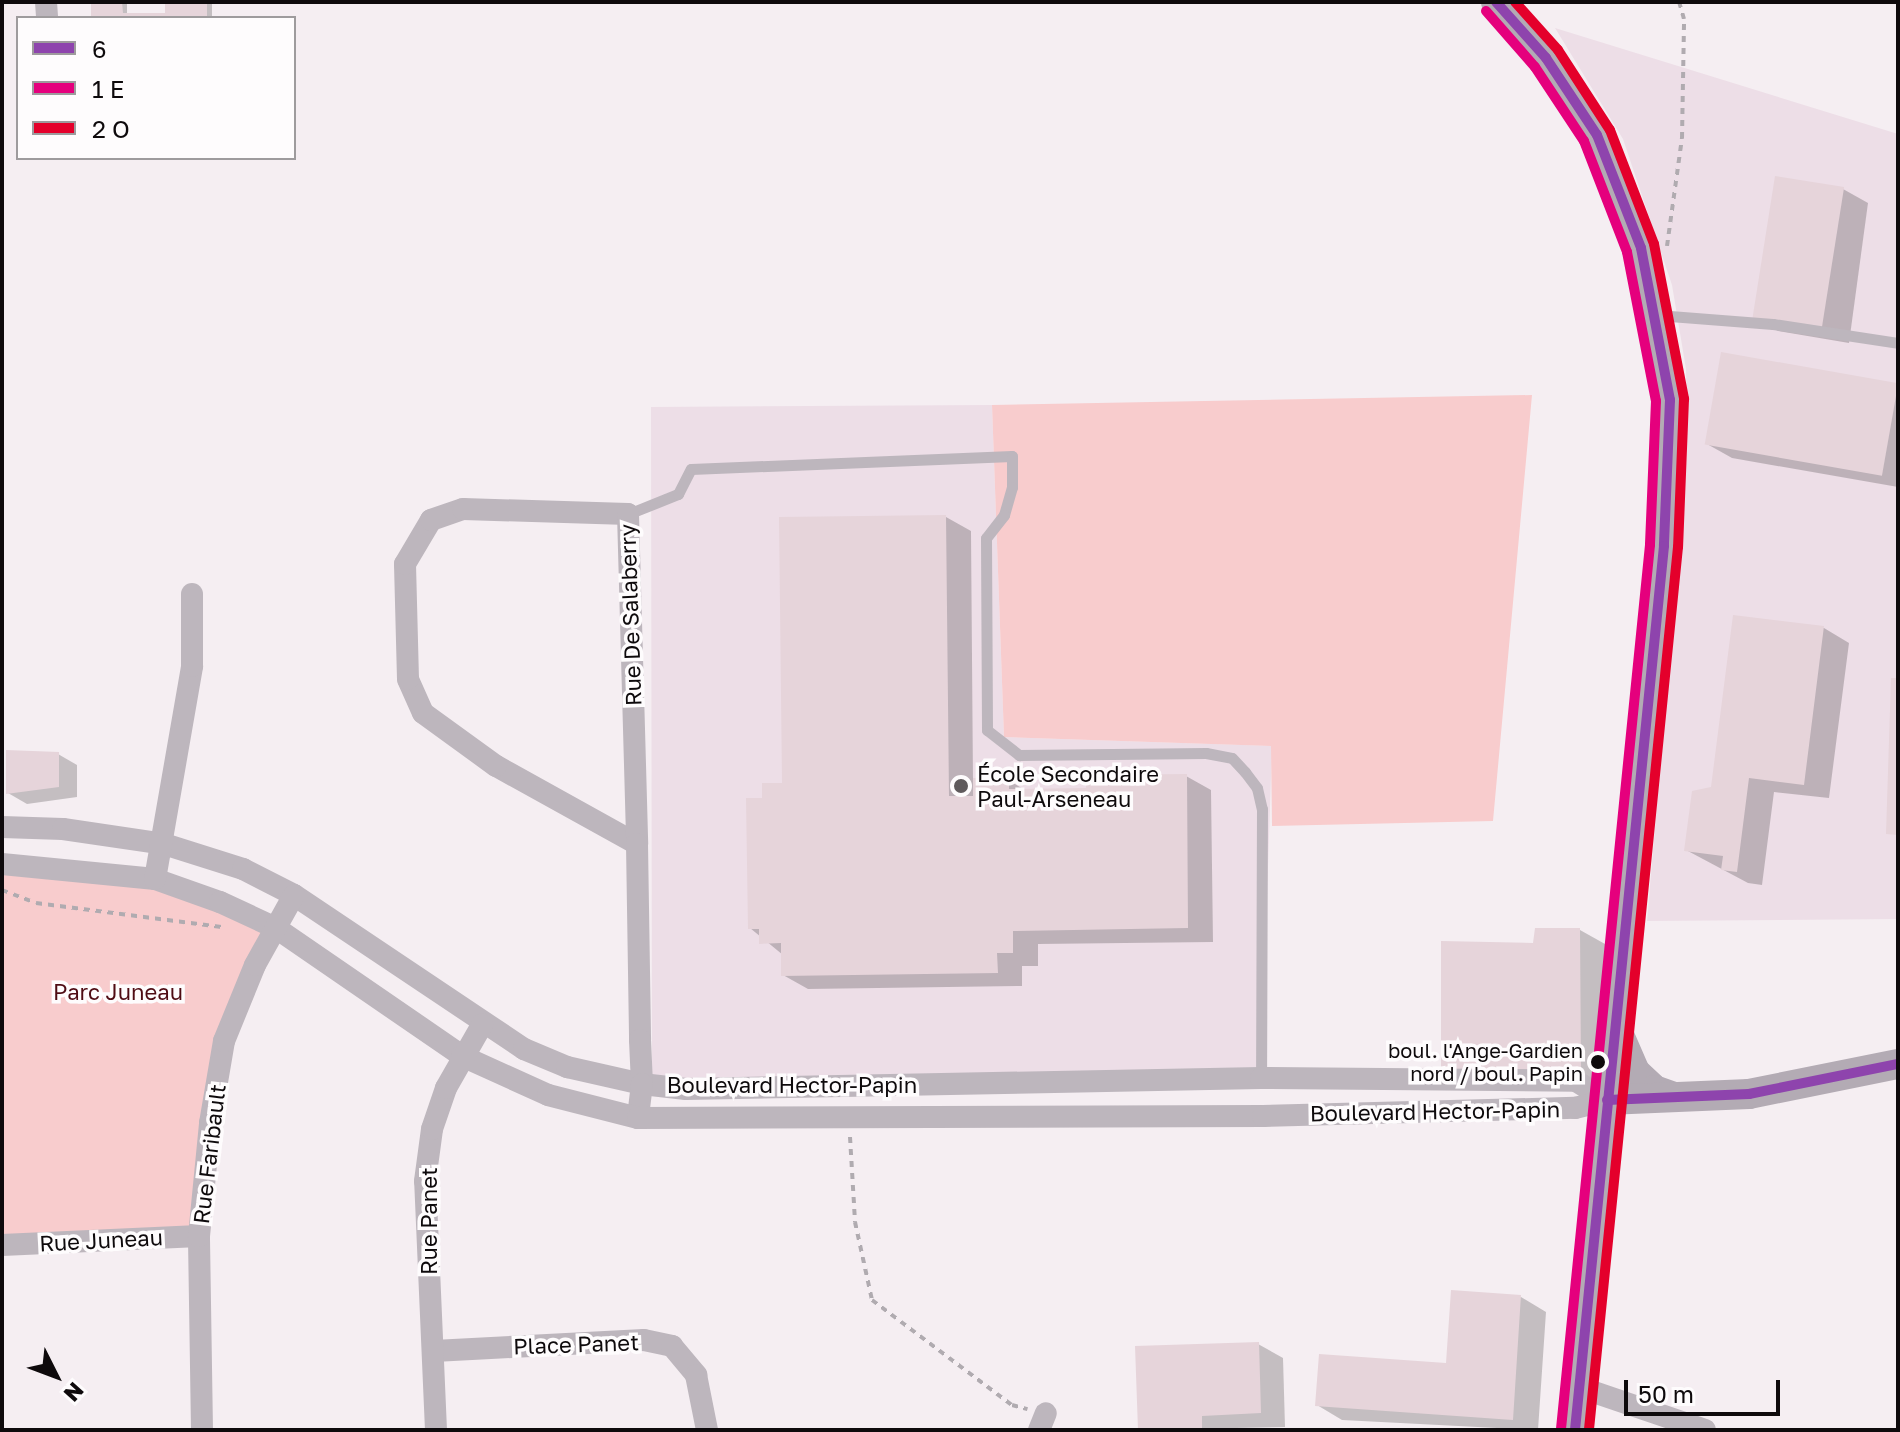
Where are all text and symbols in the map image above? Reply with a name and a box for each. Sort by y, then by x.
legend [16,16,296,160]
text: 6 [92,34,107,63]
text: 1 E [92,74,124,103]
text: 2 O [92,114,130,143]
street label: Rue De Salaberry [614,524,646,706]
place label: École Secondaire Paul-Arseneau [977,760,1159,812]
marker: École Secondaire Paul-Arseneau [952,777,970,795]
park label: Parc Juneau [53,979,183,1005]
place label: boul. l'Ange-Gardien nord / boul. Papin [1388,1038,1583,1085]
marker: boul. l'Ange-Gardien nord / boul. Papin [1590,1054,1606,1070]
street label: Boulevard Hector-Papin [667,1072,917,1098]
street label: Rue Faribault [187,1083,231,1225]
street label: Boulevard Hector-Papin [1310,1096,1560,1126]
street label: Rue Panet [416,1167,442,1275]
street label: Rue Juneau [39,1224,163,1256]
street label: Place Panet [513,1329,639,1359]
north arrow [16,1336,96,1416]
scale bar [1628,1364,1784,1414]
text: N [59,1377,90,1408]
text: 50 m [1638,1379,1694,1408]

